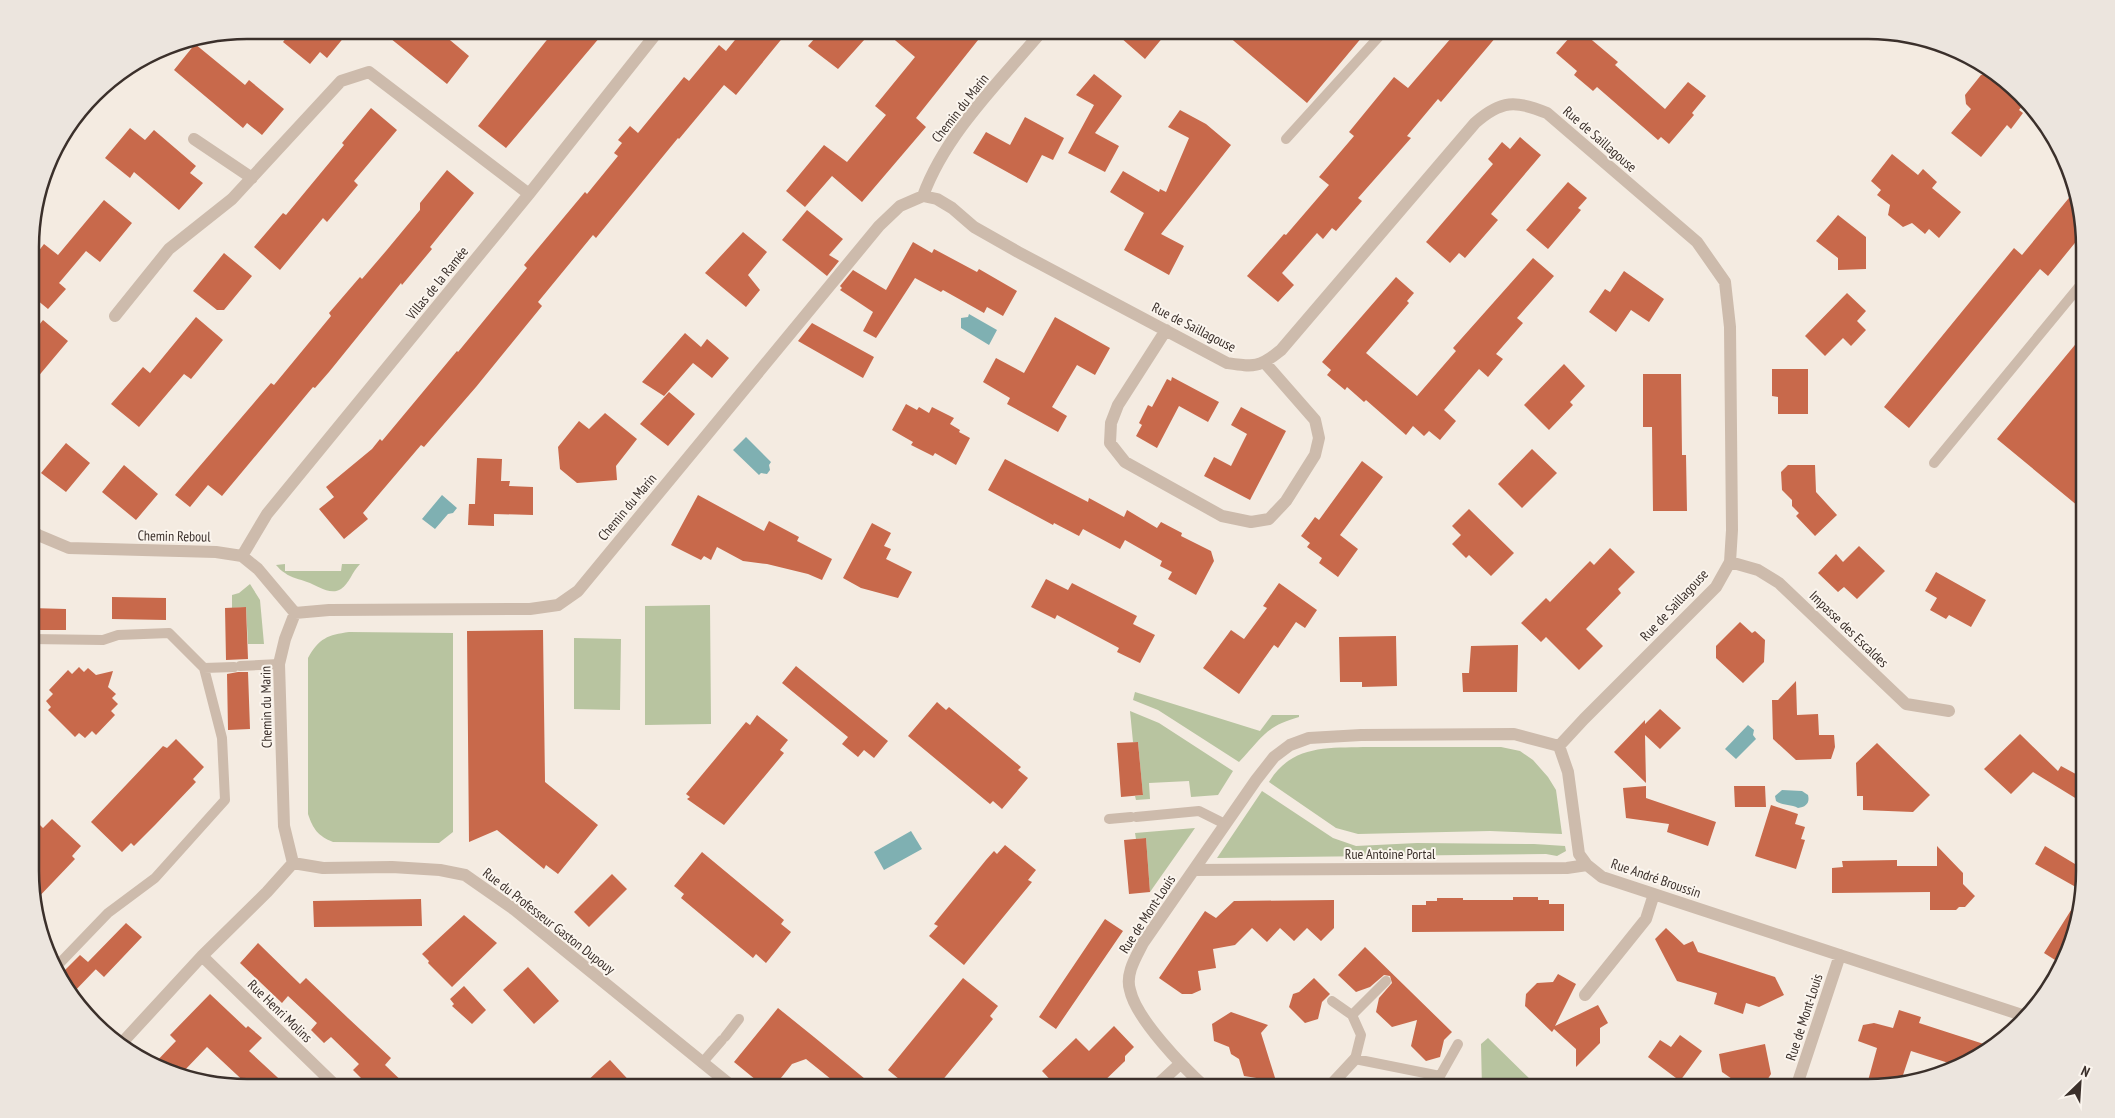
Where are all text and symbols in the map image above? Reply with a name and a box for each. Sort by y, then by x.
street label: Chemin du Marin [928,70,992,146]
street label: Rue de Saillagouse [1559,102,1641,176]
street label: Villas de la Ramée [401,243,472,324]
street label: Rue de Saillagouse [1149,298,1239,356]
street label: Chemin du Marin [594,470,660,544]
street label: Chemin Reboul [137,526,211,546]
street label: Rue de Saillagouse [1636,565,1712,645]
street label: Impasse des Escaldes [1806,587,1892,671]
street label: Chemin du Marin [256,666,276,748]
street label: Rue Antoine Portal [1345,845,1436,863]
street label: Rue André Broussin [1609,854,1703,902]
street label: Rue du Professeur Gaston Dupouy [479,864,619,979]
street label: Rue de Mont-Louis [1115,871,1179,957]
street label: Rue de Mont-Louis [1782,971,1827,1063]
street label: Rue Henri Molins [244,976,316,1046]
north arrow [2055,1058,2105,1108]
text: N [2078,1061,2093,1081]

